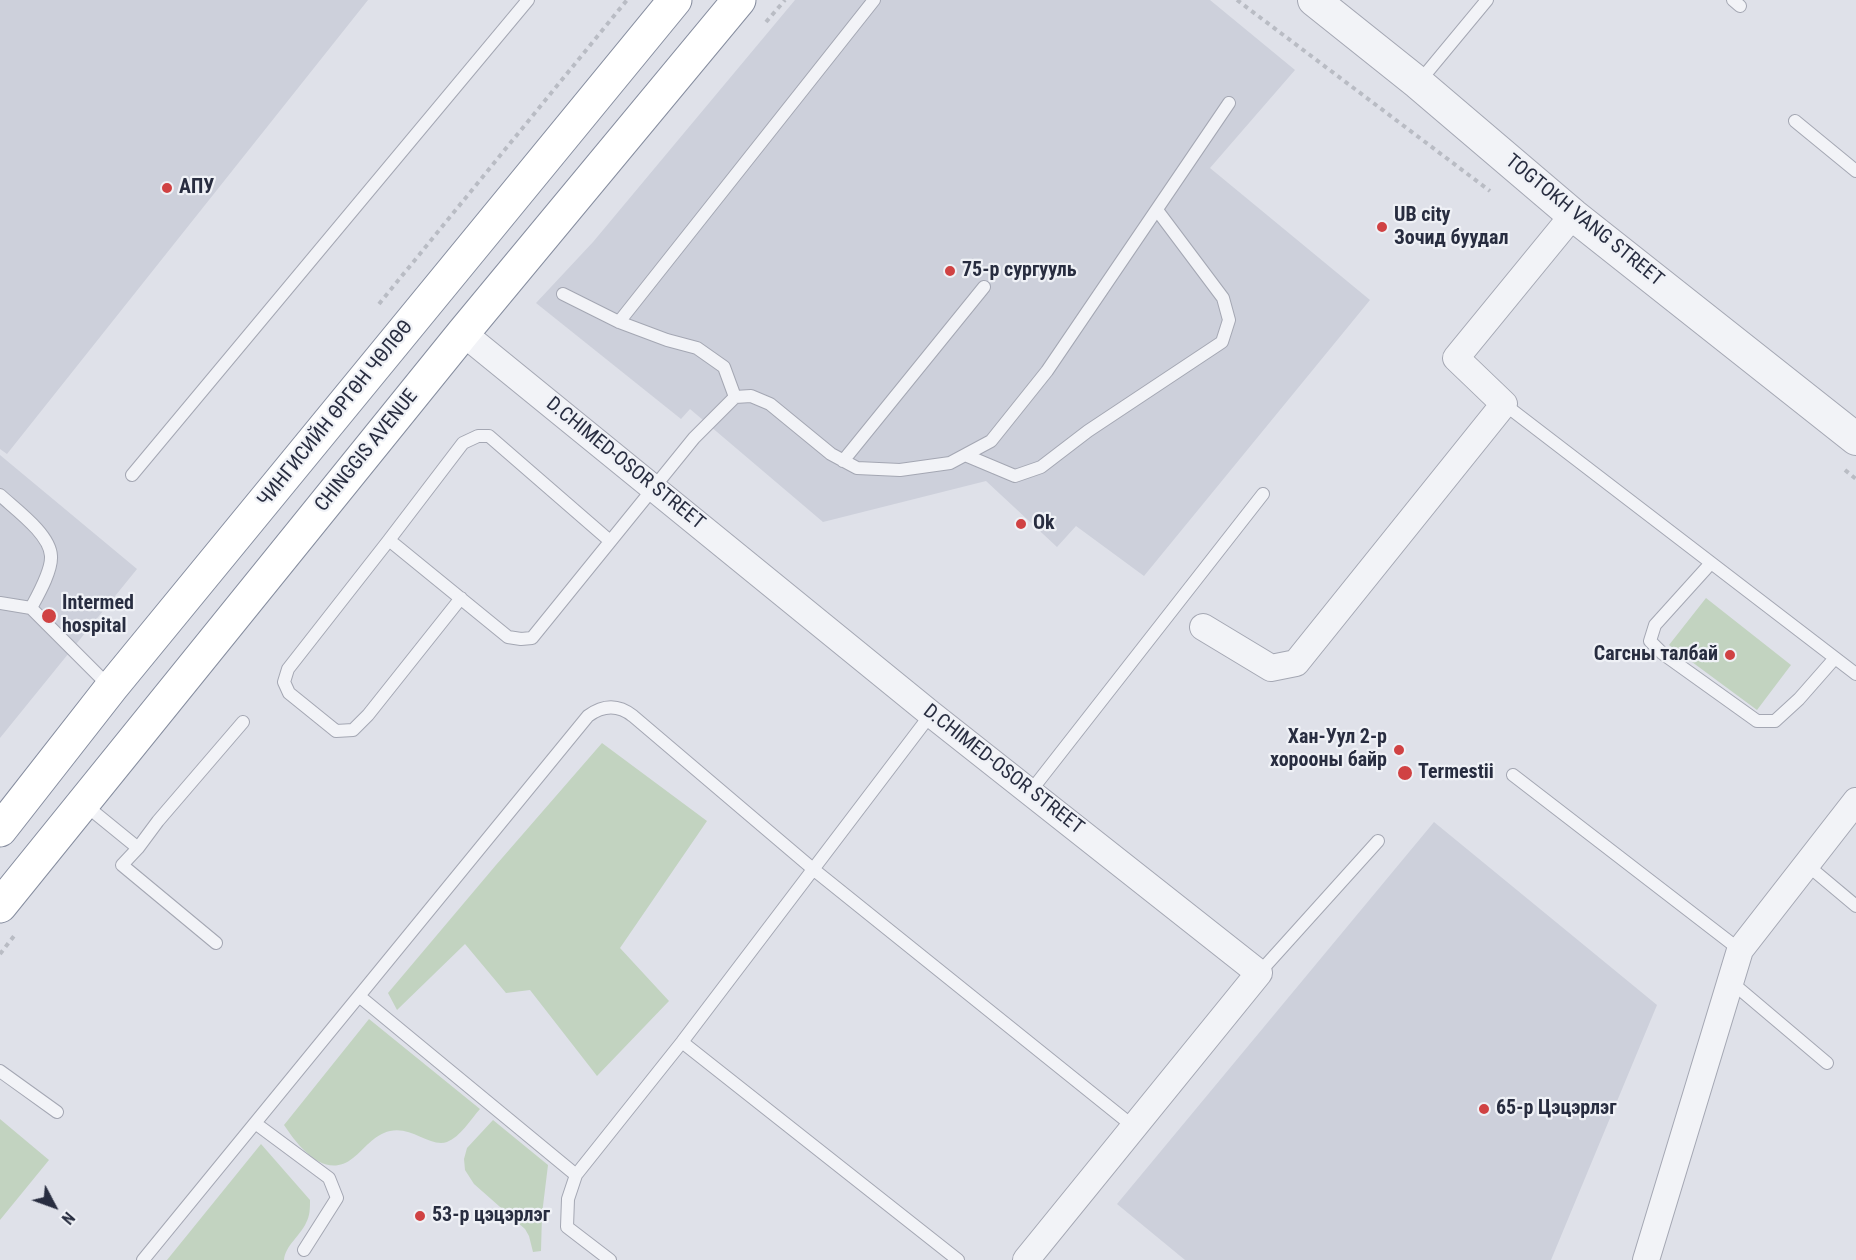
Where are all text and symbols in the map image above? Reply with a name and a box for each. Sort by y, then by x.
street label: TOGTOKH VANG STREET [1500,150,1668,292]
place label: АПУ [179,176,214,200]
marker: АПУ [160,181,174,195]
place label: UB city Зочид буудал [1394,204,1508,251]
marker: UB city Зочид буудал [1375,220,1389,234]
place label: 75-р сургууль [962,259,1077,283]
marker: 75-р сургууль [943,264,957,278]
street label: ЧИНГИСИЙН ӨРГӨН ЧӨЛӨӨ [253,316,419,512]
street label: CHINGGIS AVENUE [310,385,424,517]
street label: D.CHIMED-OSOR STREET [541,393,709,535]
place label: Ok [1033,512,1055,536]
marker: Ok [1014,517,1028,531]
place label: Intermed hospital [62,592,134,639]
marker: Intermed hospital [40,607,58,625]
place label: Сагсны талбай [1594,643,1718,667]
marker: Сагсны талбай [1723,648,1737,662]
street label: D.CHIMED-OSOR STREET [918,700,1088,840]
place label: Хан-Уул 2-р хорооны байр [1270,726,1387,773]
marker: Хан-Уул 2-р хорооны байр [1392,743,1406,757]
place label: Termestii [1418,761,1494,785]
marker: Termestii [1396,764,1414,782]
place label: 65-р Цэцэрлэг [1496,1097,1617,1121]
marker: 65-р Цэцэрлэг [1477,1102,1491,1116]
north arrow [24,1176,84,1236]
place label: 53-р цэцэрлэг [432,1204,550,1228]
text: N [58,1208,78,1228]
marker: 53-р цэцэрлэг [413,1209,427,1223]

